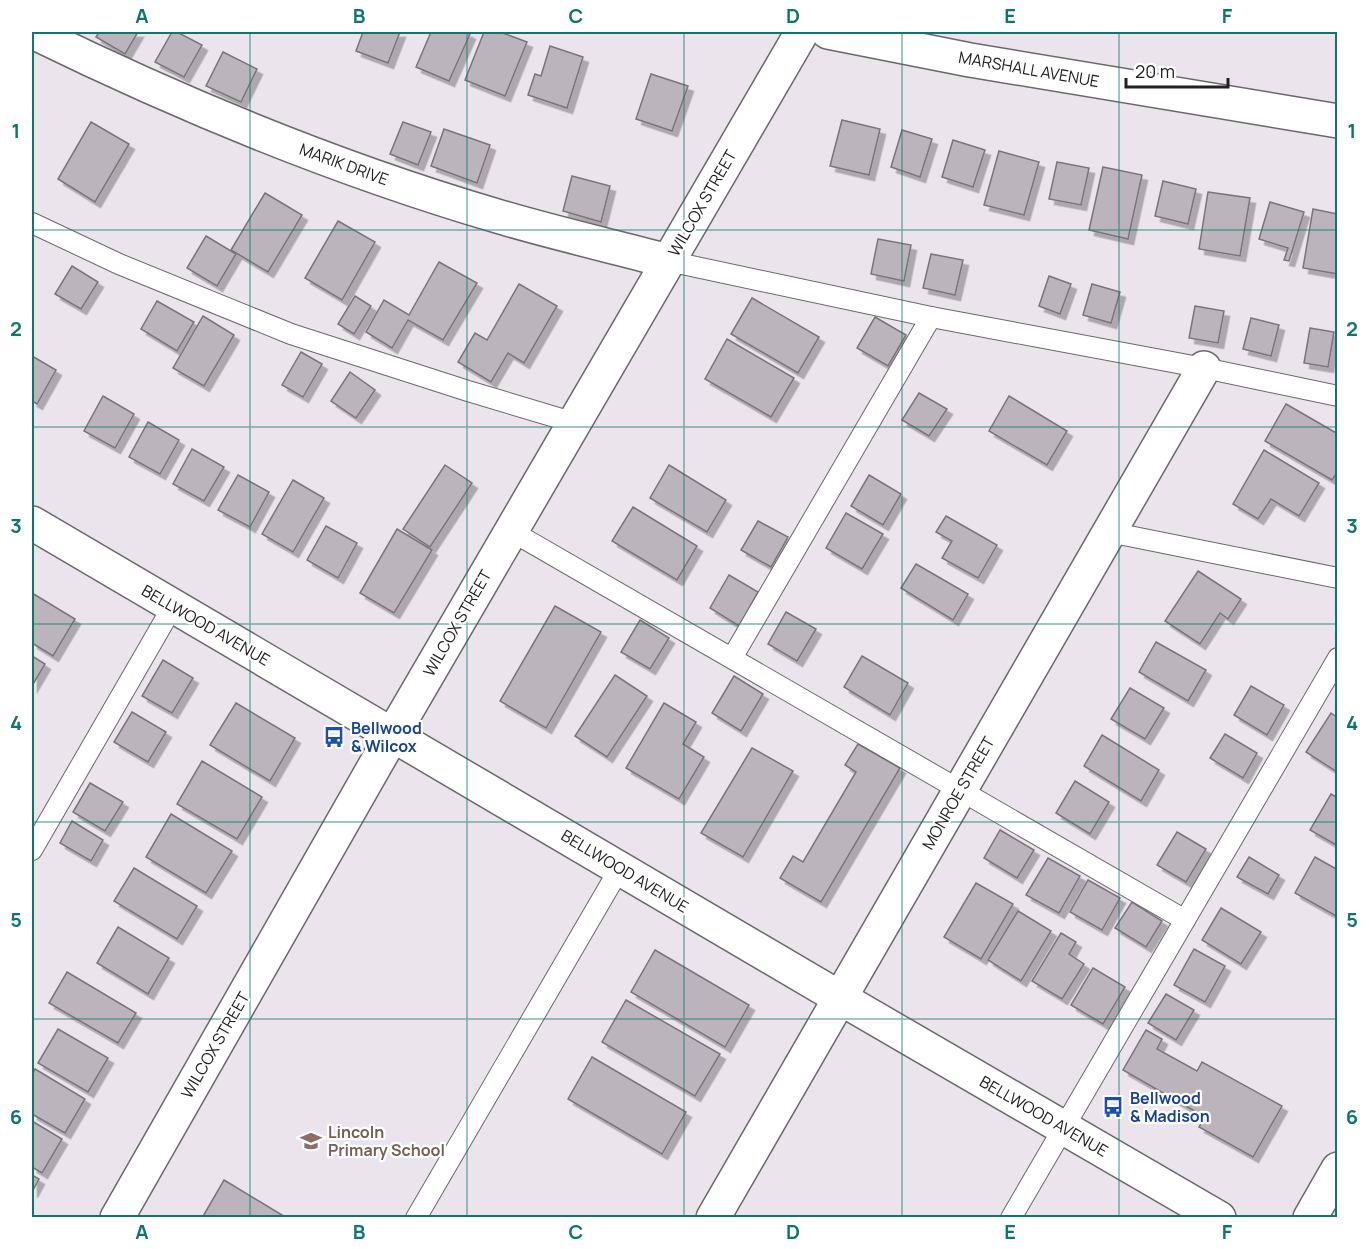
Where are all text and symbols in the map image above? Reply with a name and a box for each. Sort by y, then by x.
text: A [135,2,149,29]
text: B [353,2,366,29]
text: C [569,2,583,29]
text: D [786,2,800,29]
text: E [1004,2,1016,29]
text: F [1222,2,1233,29]
street label: MARSHALL AVENUE [957,46,1101,92]
scale bar [1126,51,1228,89]
text: 20 m [1135,59,1175,83]
text: 1 [12,117,20,144]
text: 1 [1348,117,1356,144]
street label: MARIK DRIVE [296,138,392,190]
street label: WILCOX STREET [663,145,742,260]
text: 2 [10,315,22,342]
text: 2 [1346,315,1358,342]
text: 3 [10,512,22,539]
text: 3 [1346,512,1358,539]
street label: WILCOX STREET [418,565,497,680]
street label: BELLWOOD AVENUE [138,579,274,671]
text: 4 [10,709,22,736]
text: 4 [1346,709,1358,736]
place label: Bellwood & Wilcox [351,717,422,757]
bus stop icon: Bellwood & Wilcox [322,725,346,749]
street label: MONROE STREET [917,732,1000,854]
street label: BELLWOOD AVENUE [557,824,693,918]
text: 5 [10,906,22,933]
text: 5 [1346,906,1358,933]
street label: WILCOX STREET [176,987,255,1102]
street label: BELLWOOD AVENUE [976,1070,1112,1162]
place label: Bellwood & Madison [1130,1087,1210,1127]
bus stop icon: Bellwood & Madison [1101,1095,1125,1119]
text: 6 [10,1103,22,1130]
text: 6 [1346,1103,1358,1130]
place label: Lincoln Primary School [328,1121,445,1161]
school or university icon: Lincoln Primary School [299,1129,323,1153]
text: A [135,1218,149,1245]
text: B [353,1218,366,1245]
text: C [569,1218,583,1245]
text: D [786,1218,800,1245]
text: E [1004,1218,1016,1245]
text: F [1222,1218,1233,1245]

